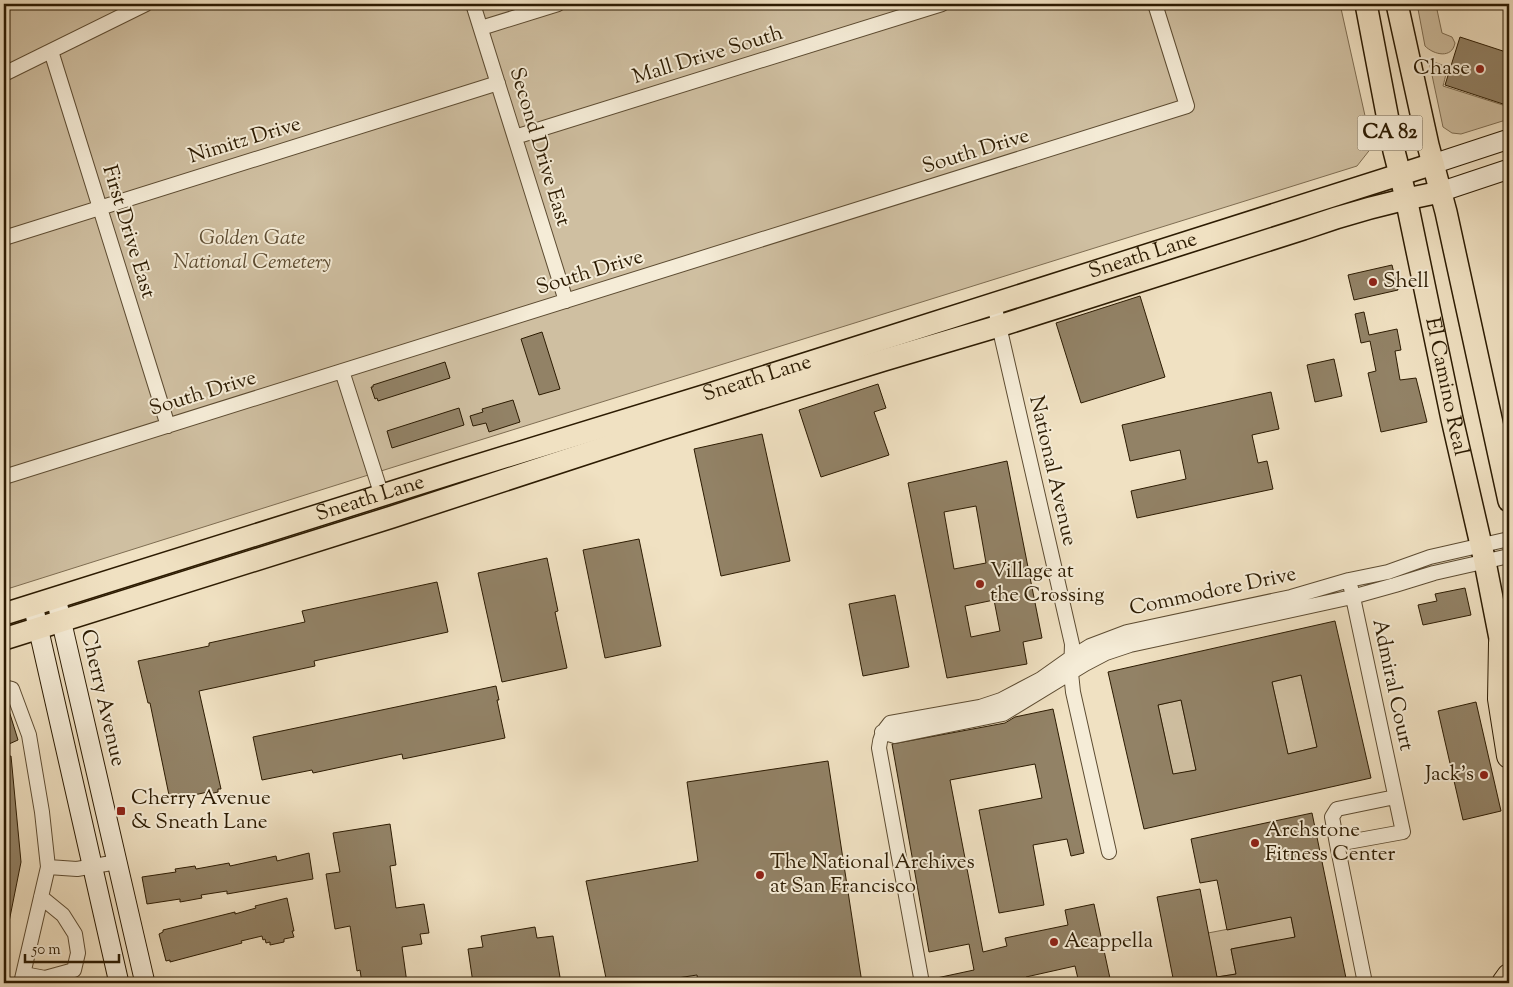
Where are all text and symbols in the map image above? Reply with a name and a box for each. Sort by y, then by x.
street label: Mall Drive South [629,19,787,93]
place label: Chase [1413,54,1470,84]
marker: Chase [1474,63,1486,75]
street label: Second Drive East [501,64,577,230]
street label: Nimitz Drive [185,110,305,172]
road number: CA 82 [1358,116,1422,150]
street label: South Drive [919,121,1033,183]
street label: First Drive East [94,162,162,302]
park label: Golden Gate National Cemetery [173,224,331,278]
street label: Sneath Lane [1085,225,1201,288]
street label: South Drive [533,242,647,304]
place label: Shell [1383,267,1429,297]
marker: Shell [1367,276,1379,288]
street label: El Camino Real [1416,315,1475,459]
street label: Sneath Lane [699,348,815,410]
street label: South Drive [146,363,260,425]
street label: National Avenue [1020,393,1084,549]
street label: Sneath Lane [312,468,428,530]
place label: Village at the Crossing [990,557,1104,611]
street label: Commodore Drive [1127,560,1299,624]
marker: Village at the Crossing [974,578,986,590]
street label: Admiral Court [1363,616,1421,754]
street label: Cherry Avenue [72,627,132,769]
place label: Jack's [1424,760,1474,790]
marker: Jack's [1478,769,1490,781]
place label: Cherry Avenue & Sneath Lane [131,784,271,838]
marker: Cherry Avenue & Sneath Lane [115,805,127,817]
place label: Archstone Fitness Center [1265,816,1396,870]
marker: Archstone Fitness Center [1249,837,1261,849]
place label: The National Archives at San Francisco [770,848,975,902]
marker: The National Archives at San Francisco [754,869,766,881]
place label: Acappella [1064,927,1153,957]
scale bar [25,932,119,964]
marker: Acappella [1048,936,1060,948]
text: 50 m [31,940,61,961]

